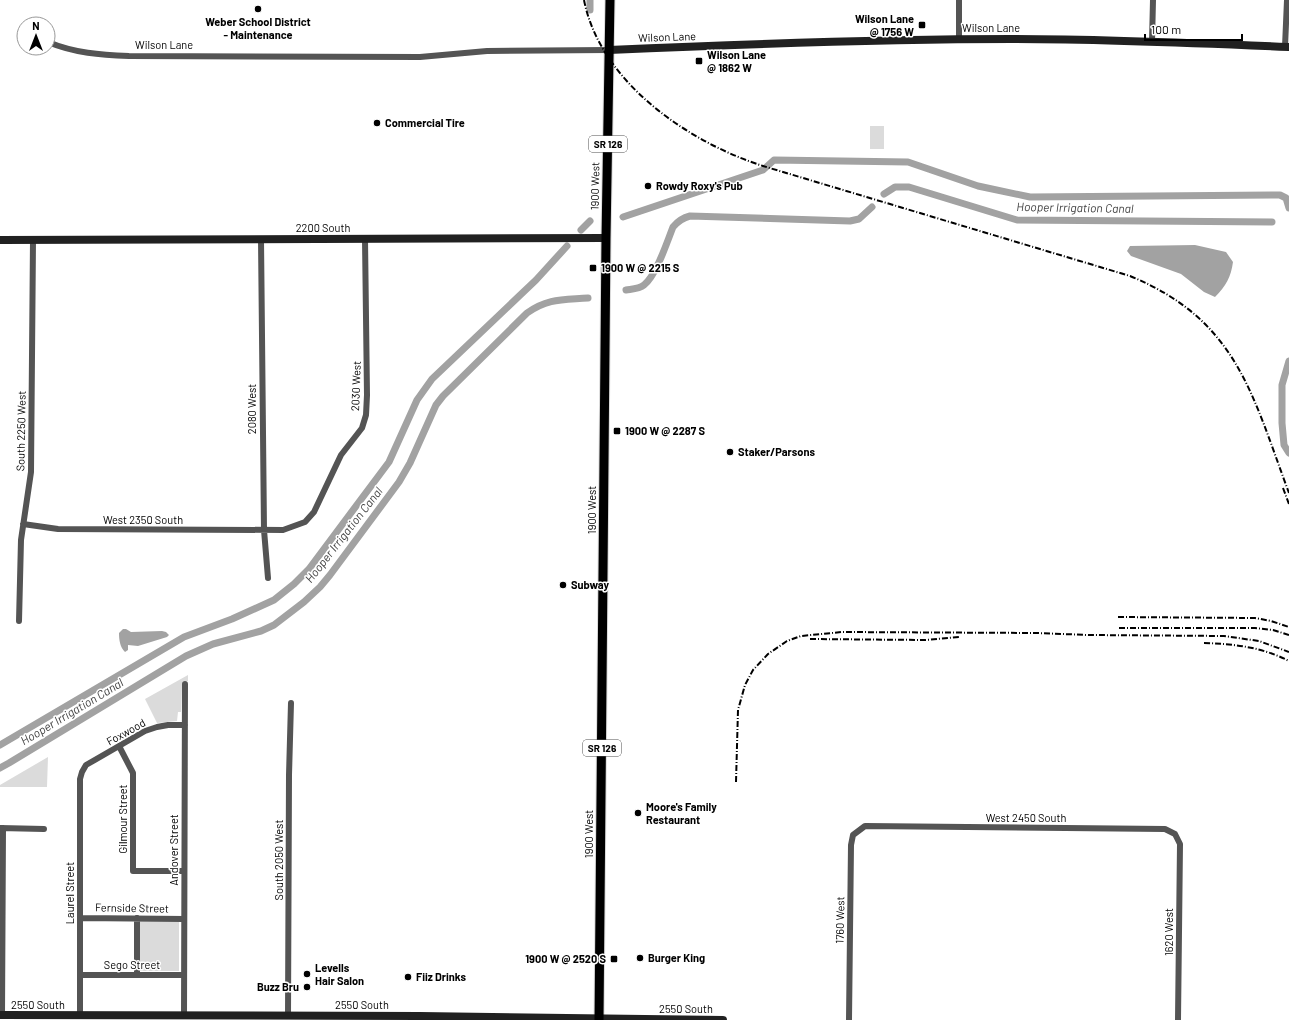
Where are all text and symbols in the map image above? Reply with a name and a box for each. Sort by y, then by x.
marker: Weber School District - Maintenance [253,4,263,14]
place label: Wilson Lane @ 1756 W [855,12,914,38]
place label: Weber School District - Maintenance [205,15,311,41]
north arrow [16,16,56,56]
scale bar [1145,16,1242,42]
text: N [32,19,40,32]
marker: Wilson Lane @ 1756 W [917,20,927,30]
street label: Wilson Lane [962,21,1020,34]
text: 100 m [1151,22,1181,36]
street label: Wilson Lane [638,29,696,44]
street label: Wilson Lane [135,38,193,51]
place label: Wilson Lane @ 1862 W [707,48,766,74]
marker: Wilson Lane @ 1862 W [694,56,704,66]
place label: Commercial Tire [385,116,465,129]
marker: Commercial Tire [372,118,382,128]
road number: SR 126 [589,136,627,152]
street label: 1900 West [588,162,601,210]
place label: Rowdy Roxy's Pub [656,179,743,192]
marker: Rowdy Roxy's Pub [643,181,653,191]
water label: Hooper Irrigation Canal [1016,199,1134,215]
street label: 2200 South [296,221,350,234]
place label: 1900 W @ 2215 S [601,261,680,274]
marker: 1900 W @ 2215 S [588,263,598,273]
street label: 2030 West [348,361,363,411]
street label: 2080 West [245,384,258,434]
street label: South 2250 West [13,391,28,471]
place label: 1900 W @ 2287 S [625,424,705,437]
marker: 1900 W @ 2287 S [612,426,622,436]
place label: Staker/Parsons [738,445,815,458]
marker: Staker/Parsons [725,447,735,457]
water label: Hooper Irrigation Canal [302,484,385,585]
street label: 1900 West [585,486,598,534]
street label: West 2350 South [103,513,183,526]
place label: Subway [571,578,609,591]
marker: Subway [558,580,568,590]
water label: Hooper Irrigation Canal [18,675,126,747]
street label: Foxwood [104,716,148,748]
road number: SR 126 [583,740,621,756]
street label: Gilmour Street [116,784,129,854]
place label: Moore's Family Restaurant [646,800,717,826]
marker: Moore's Family Restaurant [633,808,643,818]
street label: 1900 West [582,810,595,858]
street label: West 2450 South [986,811,1066,824]
street label: Andover Street [167,814,180,886]
street label: South 2050 West [272,820,285,900]
street label: Laurel Street [63,862,76,924]
street label: 1760 West [833,896,846,944]
street label: Fernside Street [95,900,169,915]
street label: 1620 West [1162,908,1175,956]
place label: Burger King [648,951,705,964]
place label: 1900 W @ 2520 S [525,952,606,965]
marker: Burger King [635,953,645,963]
marker: 1900 W @ 2520 S [609,954,619,964]
street label: Sego Street [104,958,160,971]
place label: Levells Hair Salon [315,961,364,987]
marker: Levells Hair Salon [302,969,312,979]
place label: Fiiz Drinks [416,970,467,983]
marker: Fiiz Drinks [403,972,413,982]
place label: Buzz Bru [257,980,299,993]
marker: Buzz Bru [302,982,312,992]
street label: 2550 South [11,998,65,1011]
street label: 2550 South [335,998,389,1011]
street label: 2550 South [659,1002,713,1015]

